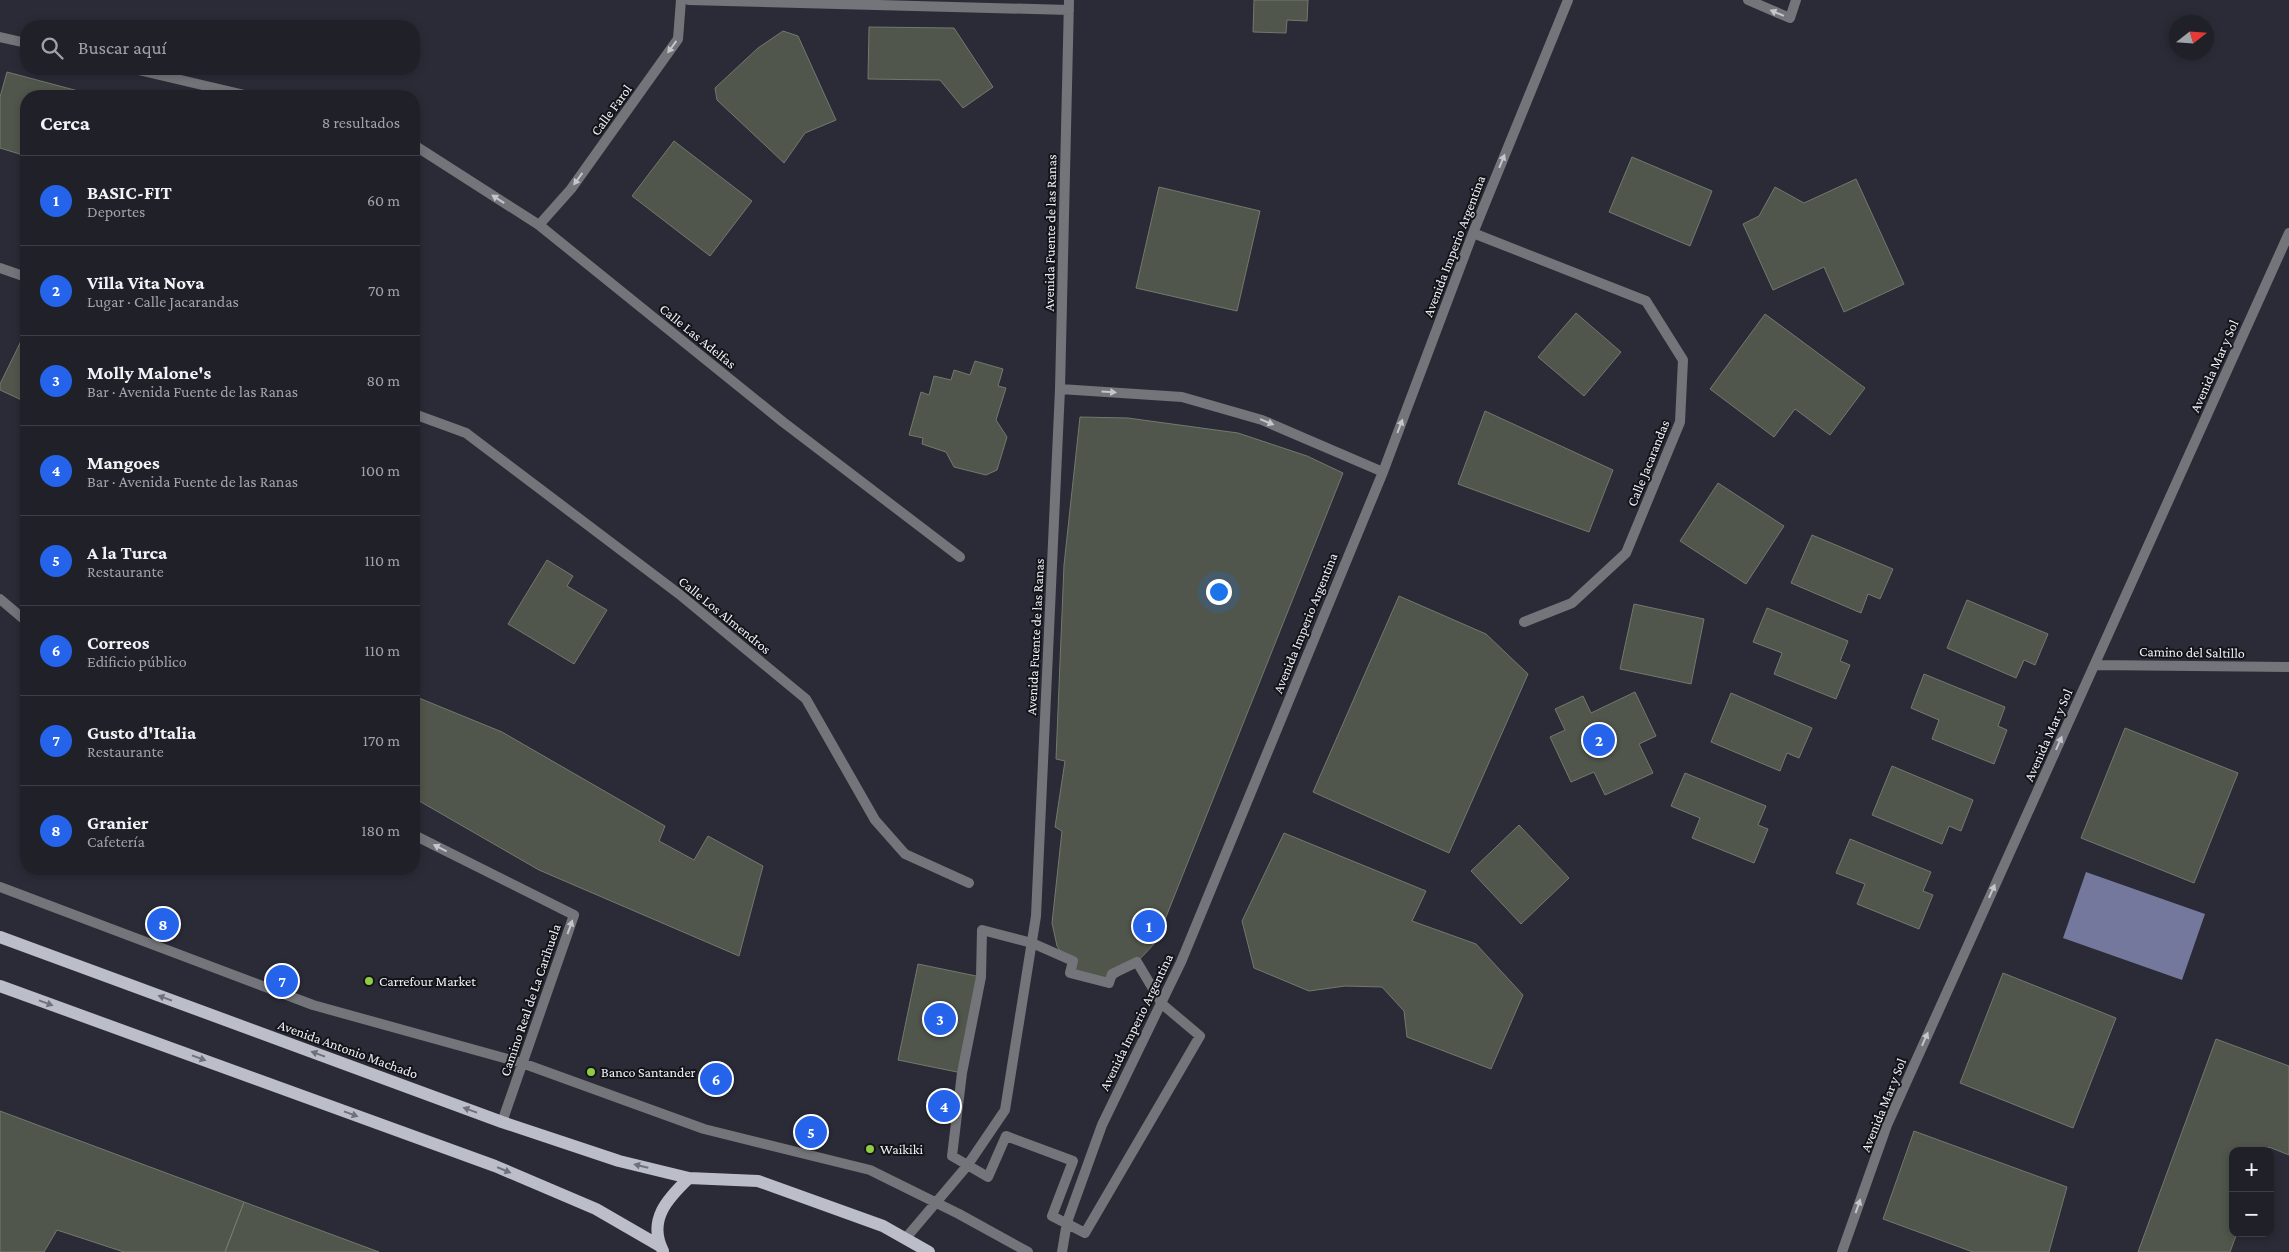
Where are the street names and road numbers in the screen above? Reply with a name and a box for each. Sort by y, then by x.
street label: Calle Farol [587,81,635,139]
street label: Avenida Fuente de las Ranas [1041,154,1059,312]
street label: Avenida Imperio Argentina [1420,172,1489,319]
street label: Calle Las Adelfas [657,300,739,372]
street label: Avenida Mar y Sol [2186,317,2242,415]
street label: Calle Jacarandas [1623,417,1673,509]
street label: Avenida Imperio Argentina [1269,550,1341,696]
street label: Avenida Fuente de las Ranas [1023,558,1047,716]
street label: Calle Los Almendros [676,573,774,657]
street label: Camino del Saltillo [2139,643,2245,661]
street label: Avenida Mar y Sol [2020,686,2076,784]
street label: Camino Real de La Carihuela [496,921,564,1078]
street label: Avenida Imperio Argentina [1096,950,1176,1093]
street label: Avenida Antonio Machado [276,1016,420,1082]
street label: Avenida Mar y Sol [1857,1055,1909,1154]

